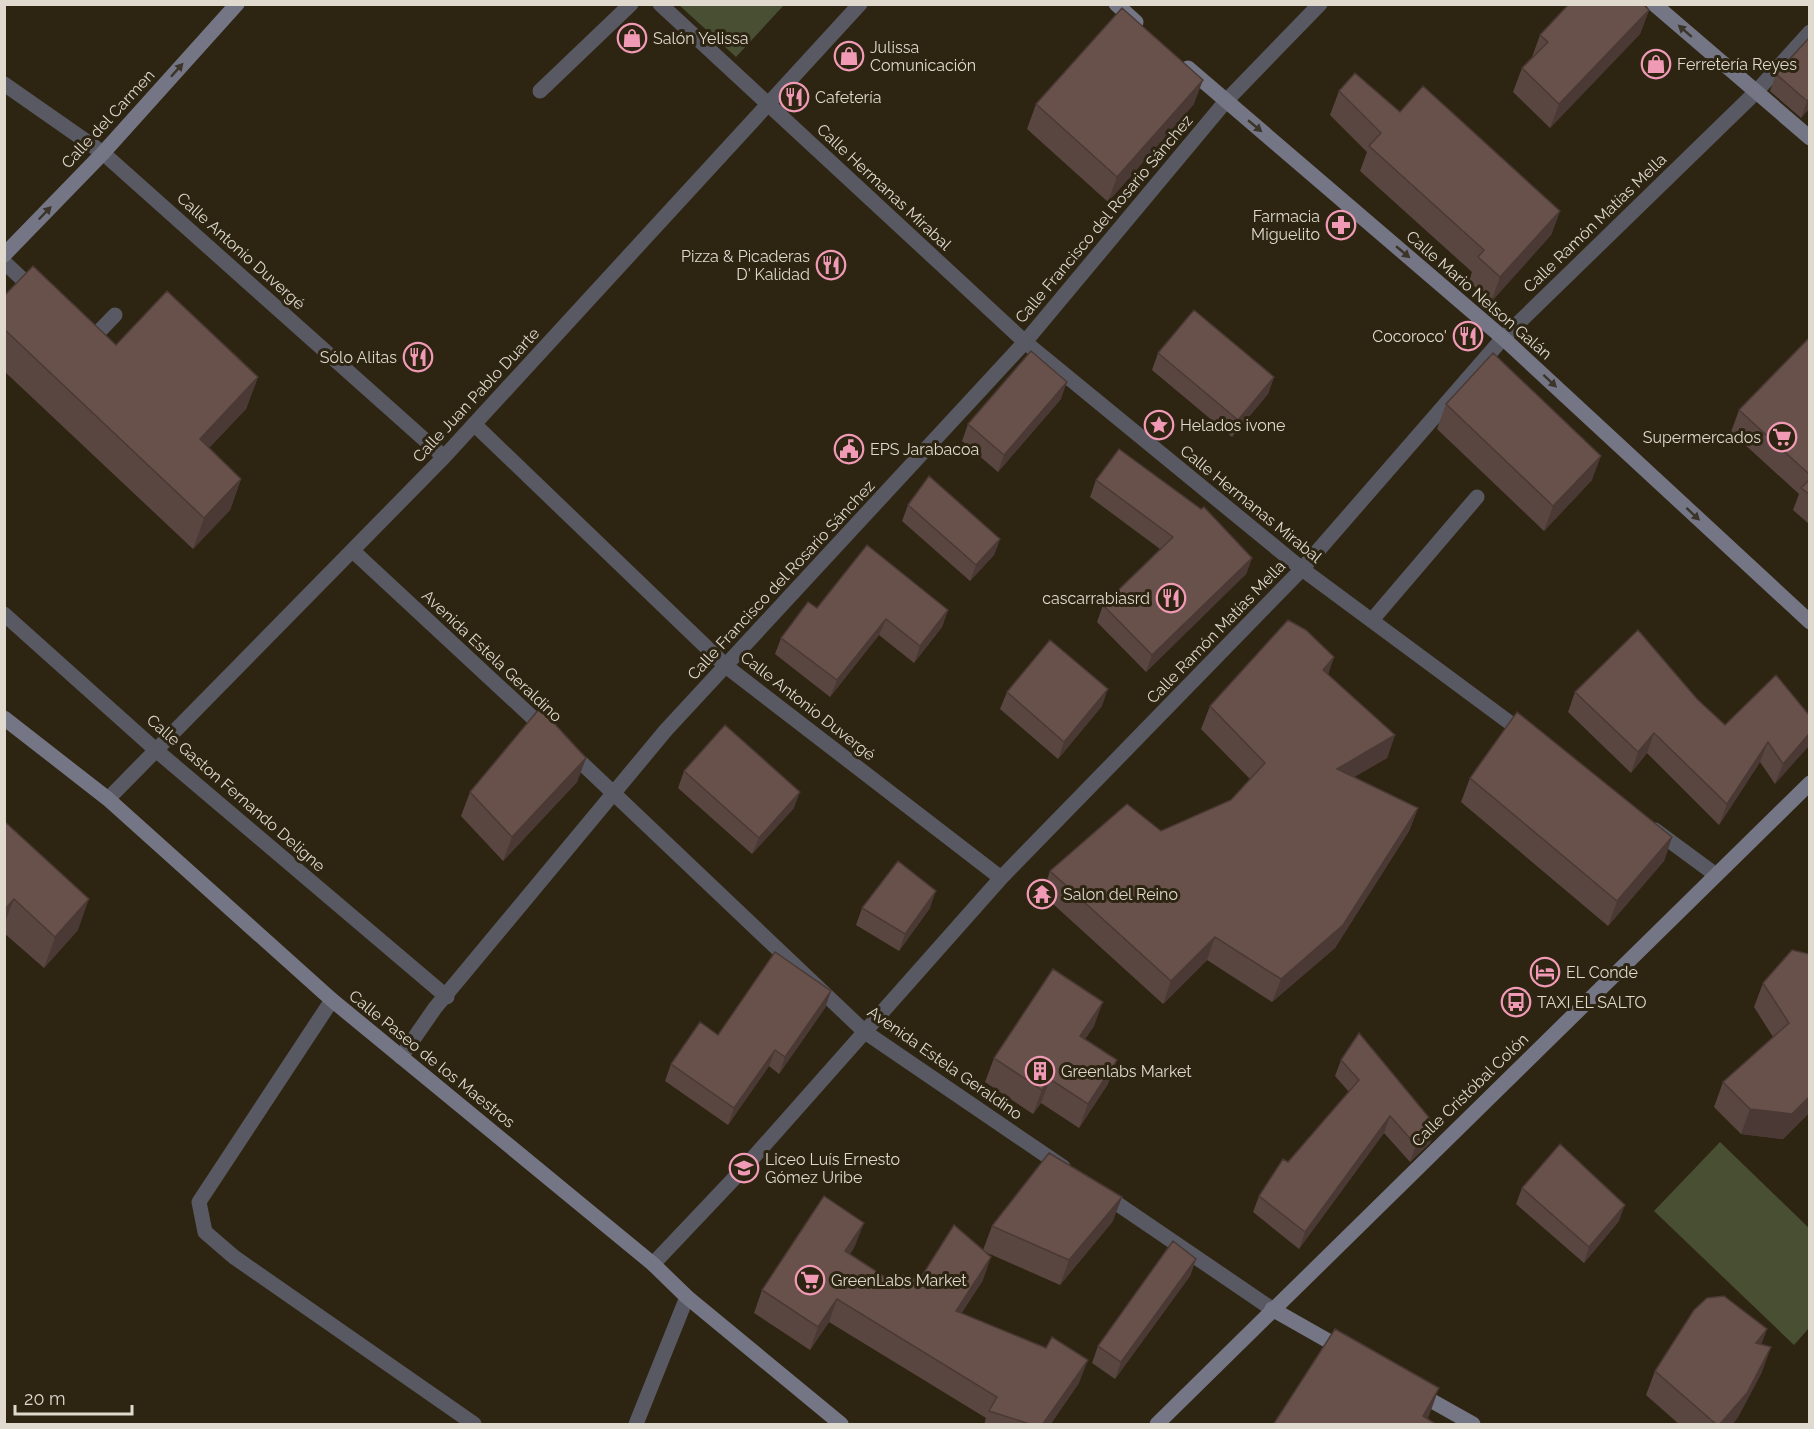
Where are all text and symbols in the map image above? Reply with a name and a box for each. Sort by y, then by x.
shop icon: Salón Yelissa [616,22,648,54]
one-way arrow [1678,25,1693,38]
place label: Salón Yelissa [653,29,749,48]
place label: Julissa Comunicación [870,38,976,75]
shop icon: Julissa Comunicación [833,40,865,72]
shop icon: Ferretería Reyes [1640,48,1672,80]
place label: Ferretería Reyes [1677,55,1797,74]
one-way arrow [170,63,183,78]
street label: Calle del Carmen [57,66,159,172]
restaurant icon: Cafetería [778,81,810,113]
place label: Cafetería [815,88,881,107]
street label: Calle Francisco del Rosario Sánchez [1011,111,1197,327]
one-way arrow [1247,119,1262,132]
street label: Calle Hermanas Mirabal [813,120,956,255]
street label: Calle Ramón Matías Mella [1520,150,1670,296]
street label: Calle Antonio Duvergé [173,188,309,314]
one-way arrow [38,206,51,221]
place label: Farmacia Miguelito [1251,207,1320,244]
pharmacy icon: Farmacia Miguelito [1325,209,1357,241]
street label: Calle Mario Nelson Galán [1402,227,1556,363]
one-way arrow [1395,246,1411,259]
place label: Pizza & Picaderas D' Kalidad [681,247,810,284]
restaurant icon: Pizza & Picaderas D' Kalidad [815,249,847,281]
restaurant icon: Cocoroco' [1452,320,1484,352]
street label: Calle Juan Pablo Duarte [409,324,543,466]
place label: Cocoroco' [1372,327,1447,346]
restaurant icon: Sólo Alitas [402,341,434,373]
place label: Sólo Alitas [320,348,397,367]
one-way arrow [1542,374,1557,388]
place icon: Helados ivone [1143,409,1175,441]
place label: Helados ivone [1180,416,1285,435]
supermarket icon: Supermercados [1766,421,1798,453]
place label: Supermercados [1643,428,1761,447]
public building icon: EPS Jarabacoa [833,433,865,465]
place label: EPS Jarabacoa [870,440,979,459]
street label: Calle Hermanas Mirabal [1176,441,1326,567]
street label: Calle Francisco del Rosario Sánchez [683,476,879,684]
one-way arrow [1685,507,1700,521]
street label: Calle Ramón Matías Mella [1143,557,1289,707]
restaurant icon: cascarrabiasrd [1155,582,1187,614]
street label: Avenida Estela Geraldino [418,586,566,726]
place label: cascarrabiasrd [1042,589,1150,608]
street label: Calle Antonio Duvergé [737,647,879,765]
street label: Calle Gaston Fernando Deligne [143,710,329,876]
temple icon: Salon del Reino [1026,878,1058,910]
place label: Salon del Reino [1063,885,1178,904]
hotel icon: EL Conde [1529,956,1561,988]
place label: EL Conde [1566,963,1638,982]
street label: Calle Paseo de los Maestros [345,986,519,1132]
bus stop icon: TAXI EL SALTO [1500,986,1532,1018]
place label: TAXI EL SALTO [1537,993,1647,1012]
street label: Avenida Estela Geraldino [864,1002,1026,1124]
street label: Calle Cristóbal Colón [1408,1029,1532,1151]
building icon: Greenlabs Market [1024,1055,1056,1087]
place label: Greenlabs Market [1061,1062,1192,1081]
place label: Liceo Luís Ernesto Gómez Uribe [765,1150,900,1187]
school or university icon: Liceo Luís Ernesto Gómez Uribe [728,1152,760,1184]
supermarket icon: GreenLabs Market [794,1264,826,1296]
place label: GreenLabs Market [831,1271,967,1290]
scale bar [15,1378,132,1416]
text: 20 m [24,1388,66,1409]

